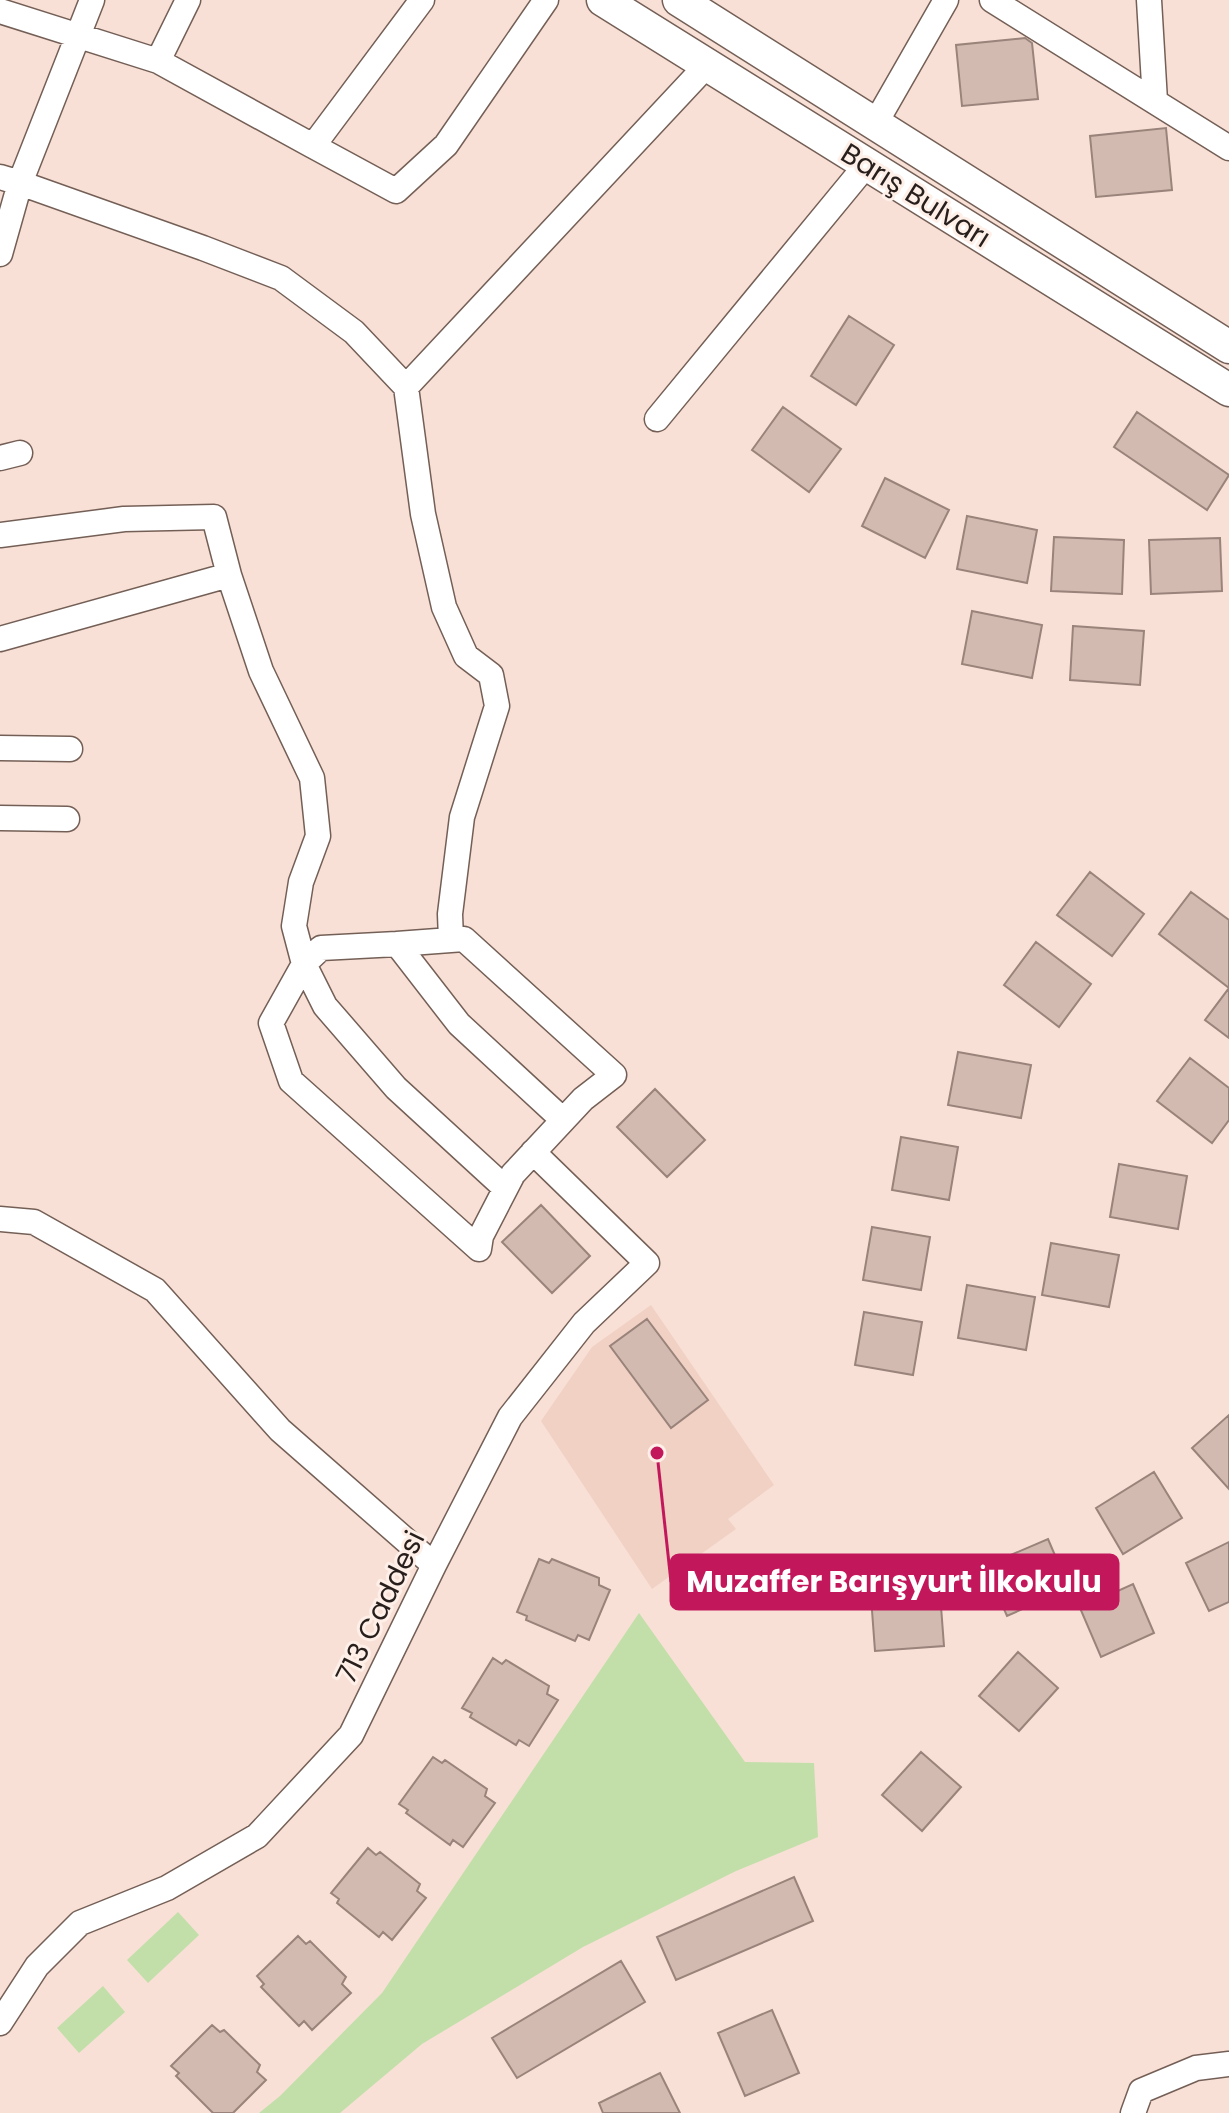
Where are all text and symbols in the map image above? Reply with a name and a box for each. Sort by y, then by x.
street label: Barış Bulvarı [834,134,998,257]
street label: 713 Caddesi [327,1524,434,1690]
callout: Muzaffer Barışyurt İlkokulu [671,1555,1118,1609]
text: Muzaffer Barışyurt İlkokulu [686,1560,1102,1603]

